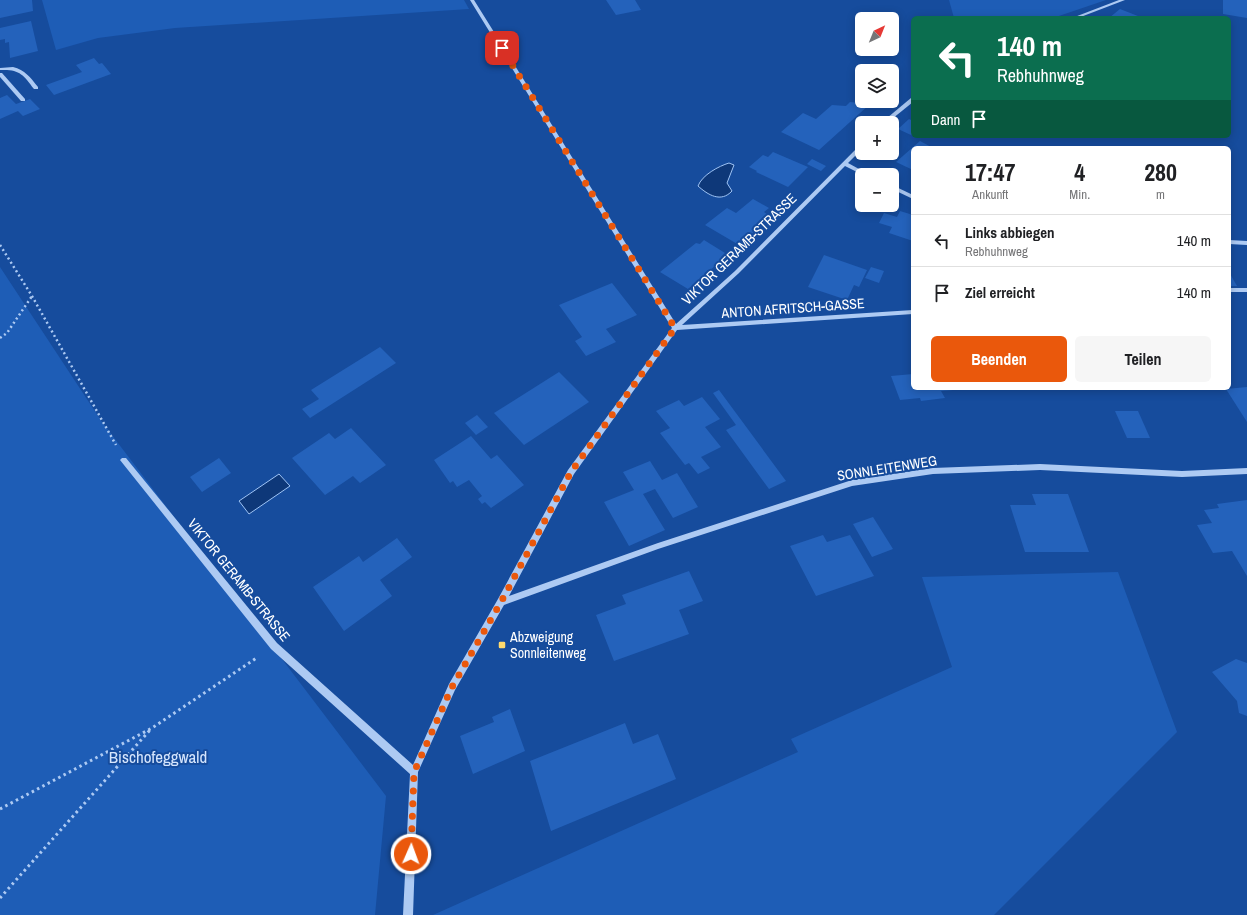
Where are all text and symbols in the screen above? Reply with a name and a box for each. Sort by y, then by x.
north arrow [855,12,899,56]
map controls [855,12,899,212]
text: 140 m [997,27,1062,65]
pin [485,31,519,65]
icon: left [931,32,983,84]
icon: arrive [491,37,513,59]
text: Rebhuhnweg [997,63,1084,88]
button: layers [855,64,899,108]
icon: arrive [968,108,990,130]
text: Dann [931,109,960,130]
button: + [855,116,899,160]
text: 17:47 [965,156,1015,188]
text: 4 [1074,156,1085,188]
text: 280 [1144,156,1177,188]
button: − [855,168,899,212]
text: Ankunft [972,186,1008,203]
text: Min. [1069,186,1090,203]
text: m [1156,186,1165,203]
street label: VIKTOR GERAMB-STRASSE [678,189,800,309]
text: Links abbiegen [965,222,1055,243]
icon: left [931,230,953,252]
text: 140 m [1177,230,1211,251]
text: Rebhuhnweg [965,243,1028,260]
icon: arrive [931,282,953,304]
text: Ziel erreicht [965,282,1035,303]
text: 140 m [1177,282,1211,303]
street label: ANTON AFRITSCH-GASSE [720,294,865,322]
button: Beenden [931,336,1067,382]
button: Teilen [1075,336,1211,382]
street label: SONNLEITENWEG [836,451,938,485]
street label: VIKTOR GERAMB-STRASSE [184,515,294,645]
place label: Abzweigung Sonnleitenweg [509,628,587,662]
marker: Abzweigung Sonnleitenweg [497,640,507,650]
park label: Bischofeggwald [109,745,207,768]
position arrow [390,833,432,875]

